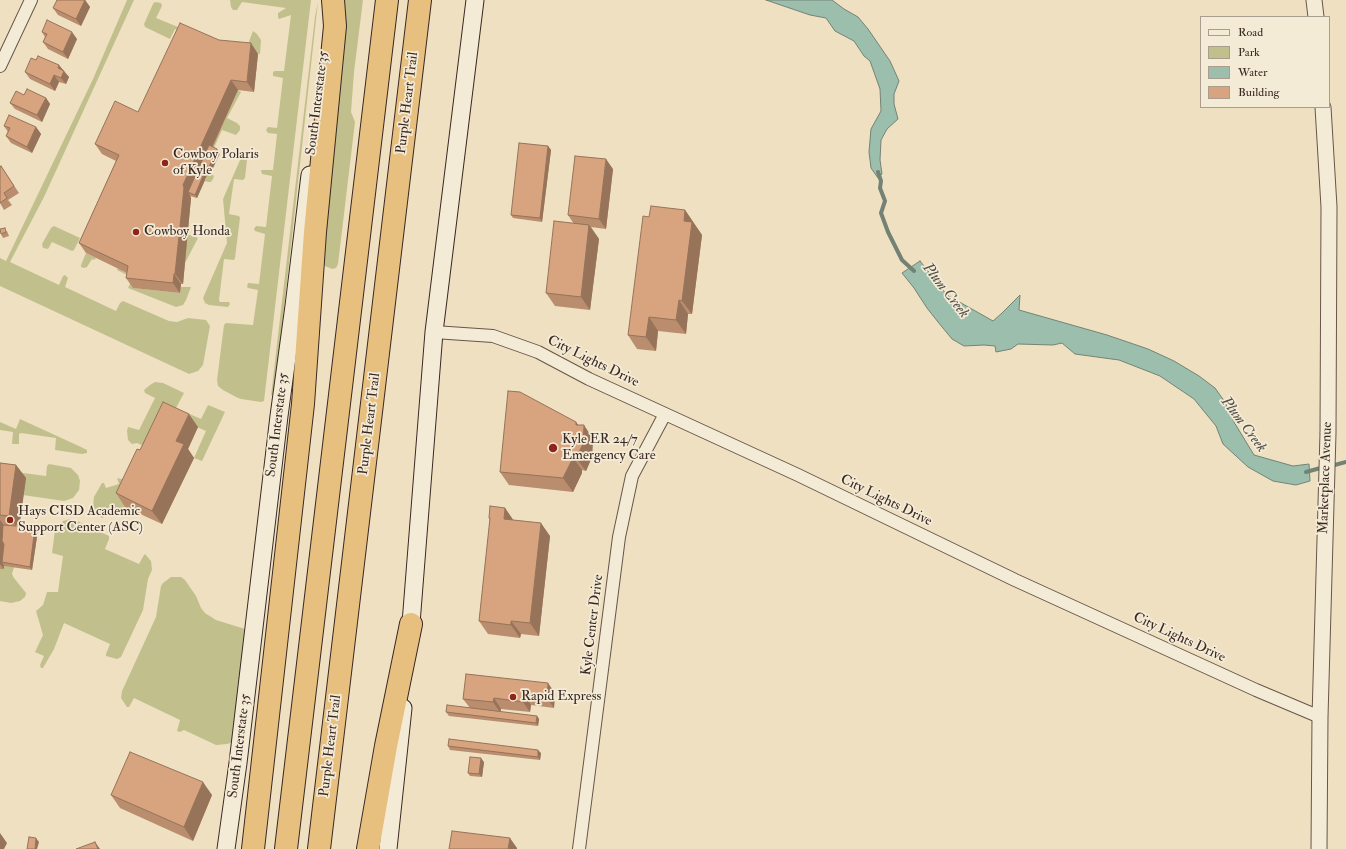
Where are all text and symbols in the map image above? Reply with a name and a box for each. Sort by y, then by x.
legend [1200,16,1330,108]
text: Road [1238,25,1263,40]
text: Park [1238,45,1260,60]
street label: South Interstate 35 [303,50,333,156]
street label: Purple Heart Trail [393,51,423,155]
text: Water [1238,65,1267,80]
text: Building [1238,85,1279,100]
place label: Cowboy Polaris of Kyle [173,147,259,180]
marker: Cowboy Polaris of Kyle [160,158,170,168]
place label: Cowboy Honda [144,224,230,240]
marker: Cowboy Honda [131,227,141,237]
water label: Plum Creek [918,260,972,322]
street label: City Lights Drive [544,333,642,391]
street label: South Interstate 35 [263,372,293,478]
street label: Purple Heart Trail [355,372,385,476]
water label: Plum Creek [1216,394,1270,456]
street label: Marketplace Avenue [1316,421,1336,535]
place label: Kyle ER 24/7 Emergency Care [562,432,656,464]
marker: Kyle ER 24/7 Emergency Care [547,442,559,454]
street label: City Lights Drive [837,472,935,530]
place label: Hays CISD Academic Support Center (ASC) [18,504,143,536]
marker: Hays CISD Academic Support Center (ASC) [5,515,15,525]
street label: Kyle Center Drive [578,574,608,676]
street label: City Lights Drive [1130,609,1228,667]
place label: Rapid Express [521,689,601,705]
marker: Rapid Express [508,692,518,702]
street label: South Interstate 35 [225,693,255,799]
street label: Purple Heart Trail [316,694,346,798]

